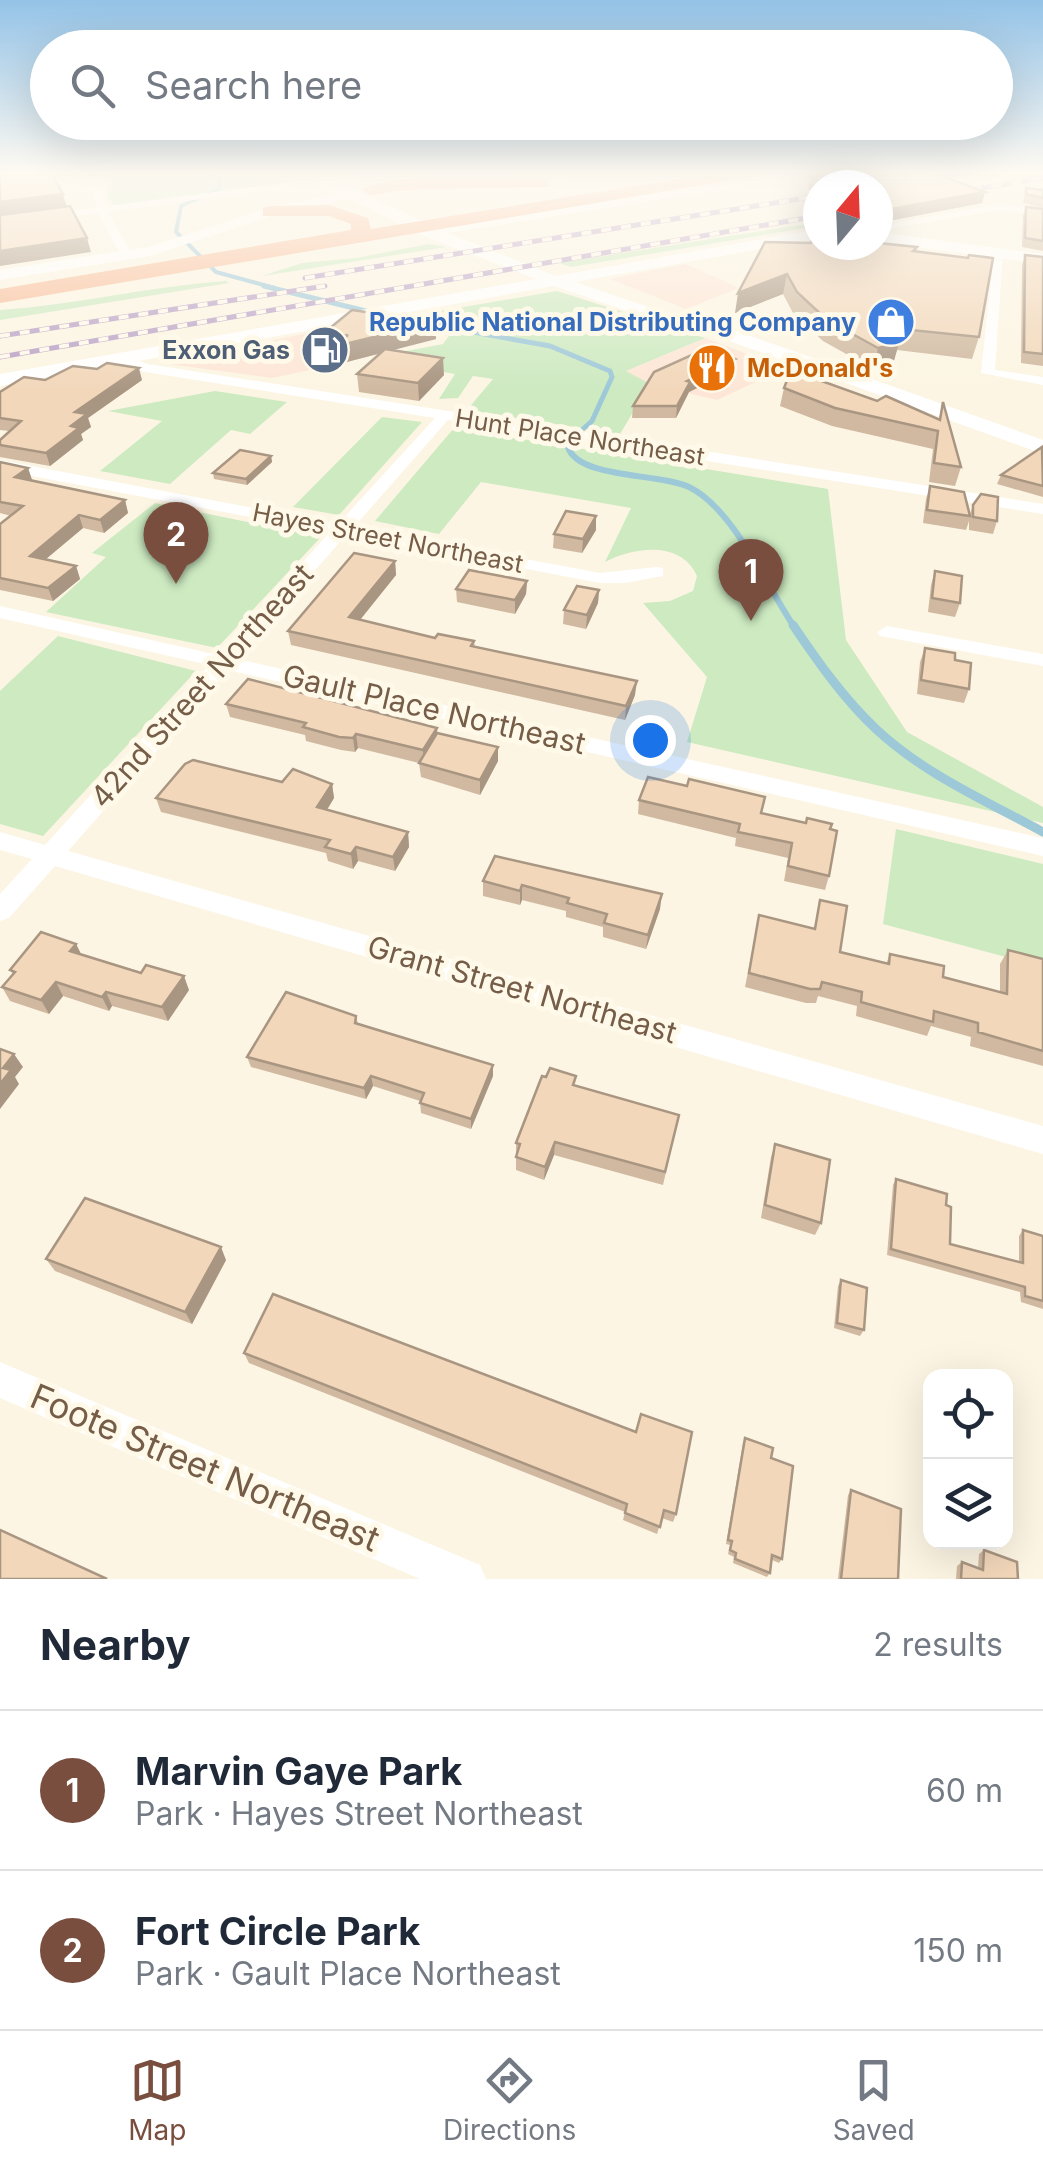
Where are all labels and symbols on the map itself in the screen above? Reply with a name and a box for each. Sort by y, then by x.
north arrow [803,170,893,260]
shop icon: Republic National Distributing Company [865,296,917,348]
place label: Republic National Distributing Company [369,307,856,337]
fuel station icon: Exxon Gas [299,324,351,376]
place label: Exxon Gas [162,335,290,365]
restaurant icon: McDonald's [686,342,738,394]
place label: McDonald's [747,353,893,383]
street label: Hunt Place Northeast [453,402,707,472]
street label: Hayes Street Northeast [250,497,526,579]
pin: 2 [144,502,208,584]
pin: 1 [718,538,784,621]
street label: 42nd Street Northeast [82,556,320,815]
street label: Gault Place Northeast [279,657,589,761]
your location [625,715,676,766]
street label: Grant Street Northeast [364,928,681,1050]
street label: Foote Street Northeast [25,1375,386,1560]

